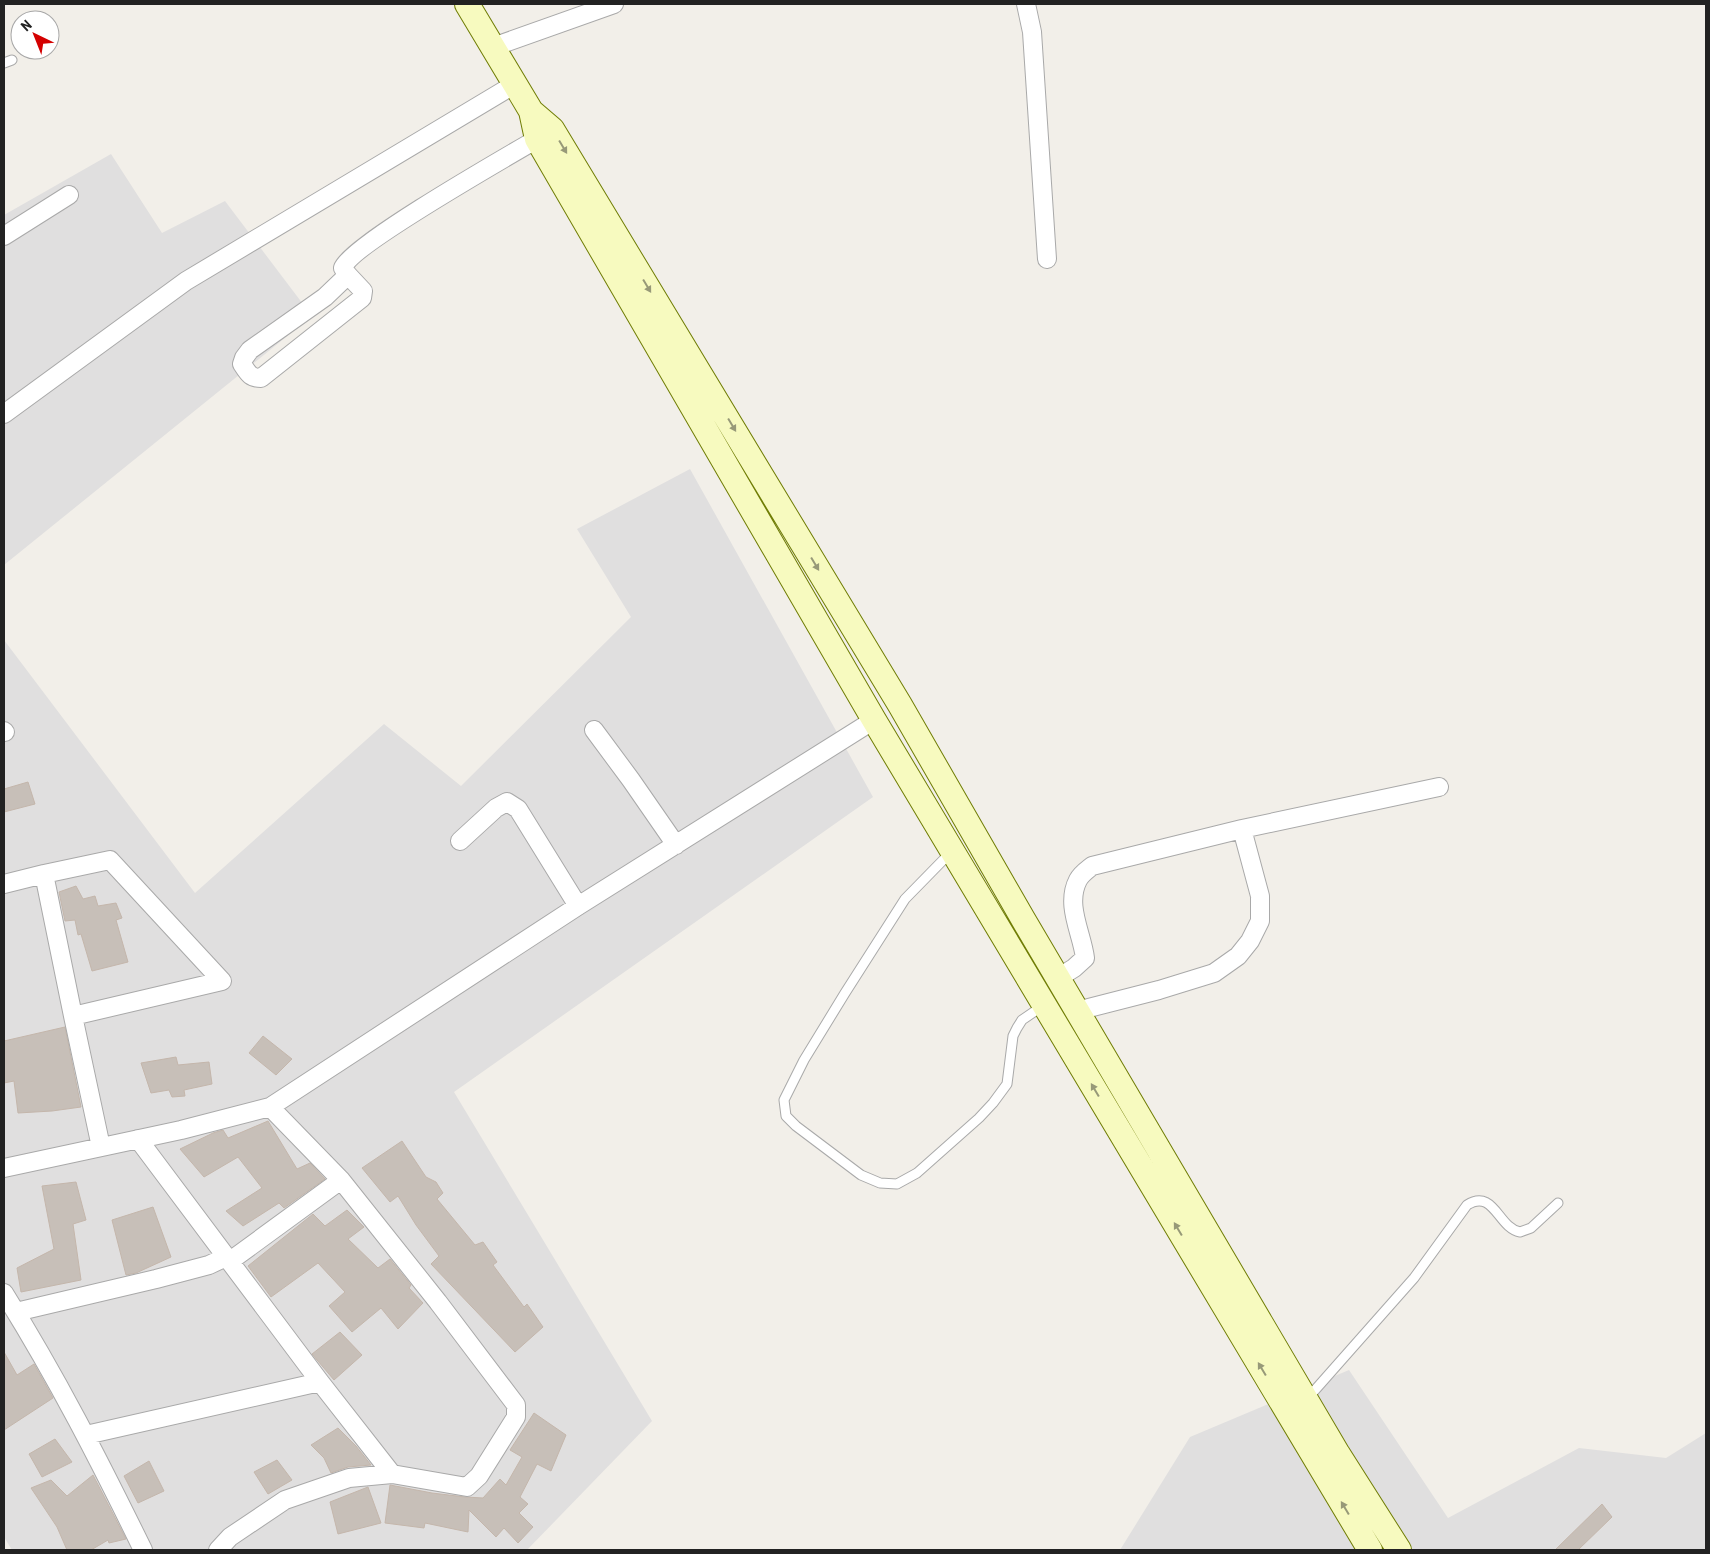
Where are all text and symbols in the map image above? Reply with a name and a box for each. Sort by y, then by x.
north arrow [10,10,60,60]
text: N [18,17,35,34]
one-way arrow [558,140,567,154]
one-way arrow [643,279,652,292]
one-way arrow [727,418,736,431]
one-way arrow [811,557,820,570]
one-way arrow [1090,1083,1099,1096]
one-way arrow [1174,1223,1183,1236]
one-way arrow [1257,1362,1266,1375]
one-way arrow [1340,1502,1349,1515]

